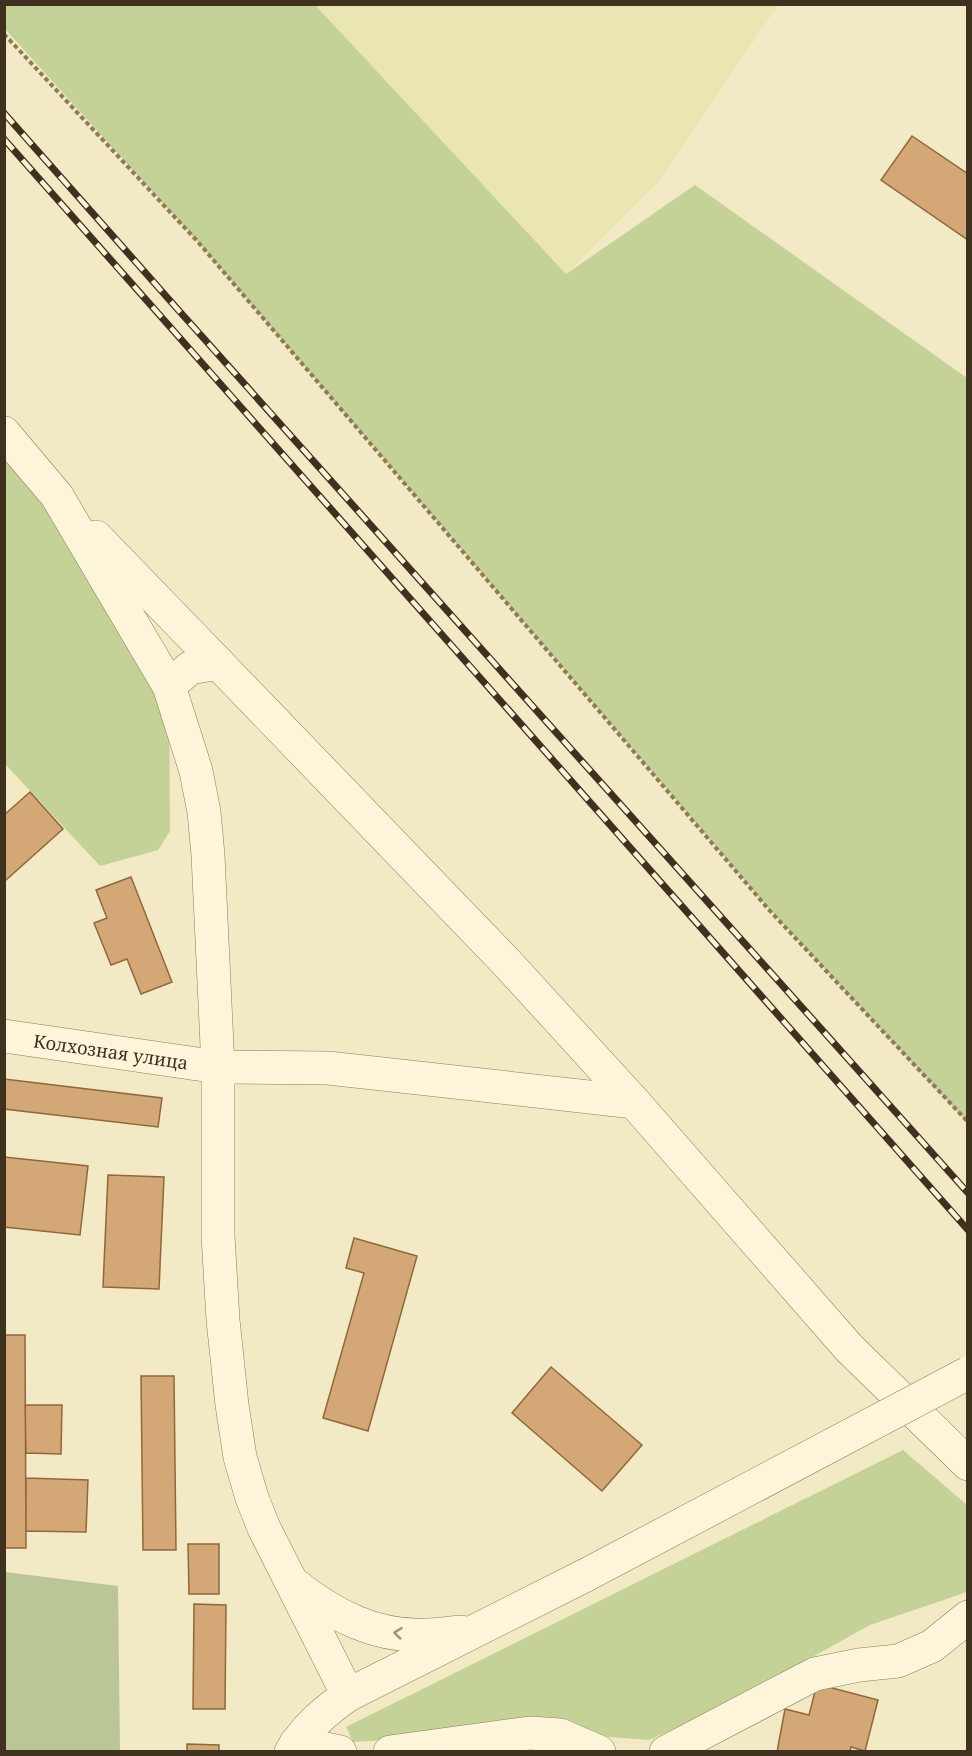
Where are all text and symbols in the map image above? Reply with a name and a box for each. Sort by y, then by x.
street label: Колхозная улица [32,1028,190,1075]
one-way arrow [394,1627,403,1640]

